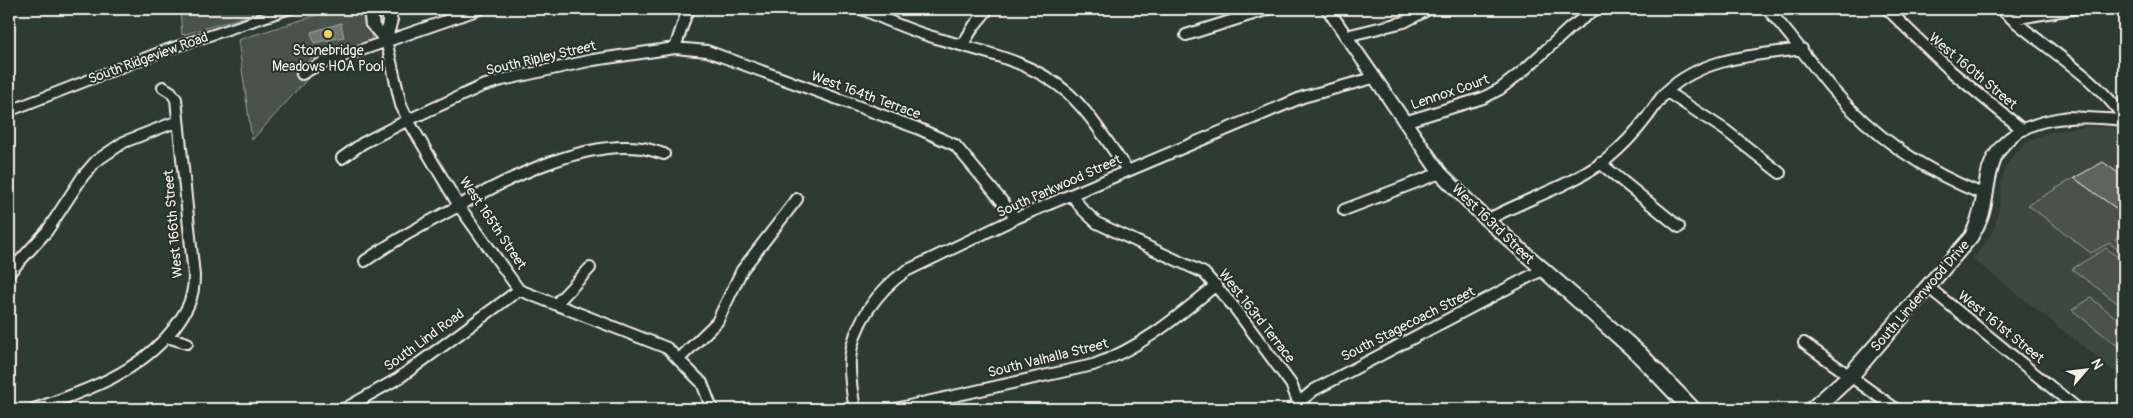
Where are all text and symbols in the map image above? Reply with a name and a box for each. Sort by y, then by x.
street label: South Ridgeview Road [86,28,210,88]
marker: Stonebridge Meadows HOA Pool [322,28,334,40]
street label: West 160th Street [1925,29,2021,113]
street label: South Ripley Street [484,37,598,79]
place label: Stonebridge Meadows HOA Pool [272,42,384,75]
street label: West 164th Terrace [809,67,923,123]
street label: Lennox Court [1409,71,1492,113]
street label: South Parkwood Street [994,151,1124,221]
street label: West 166th Street [160,169,186,279]
street label: West 165th Street [456,173,531,273]
street label: West 163rd Street [1448,180,1538,268]
street label: South Lindenwood Drive [1867,237,1973,355]
street label: West 163rd Terrace [1215,266,1299,366]
street label: South Stagecoach Street [1338,283,1478,365]
street label: West 161st Street [1955,287,2048,367]
street label: South Lind Road [381,305,468,375]
street label: South Valhalla Street [986,335,1110,381]
north arrow [2060,346,2110,396]
text: N [2087,356,2107,372]

